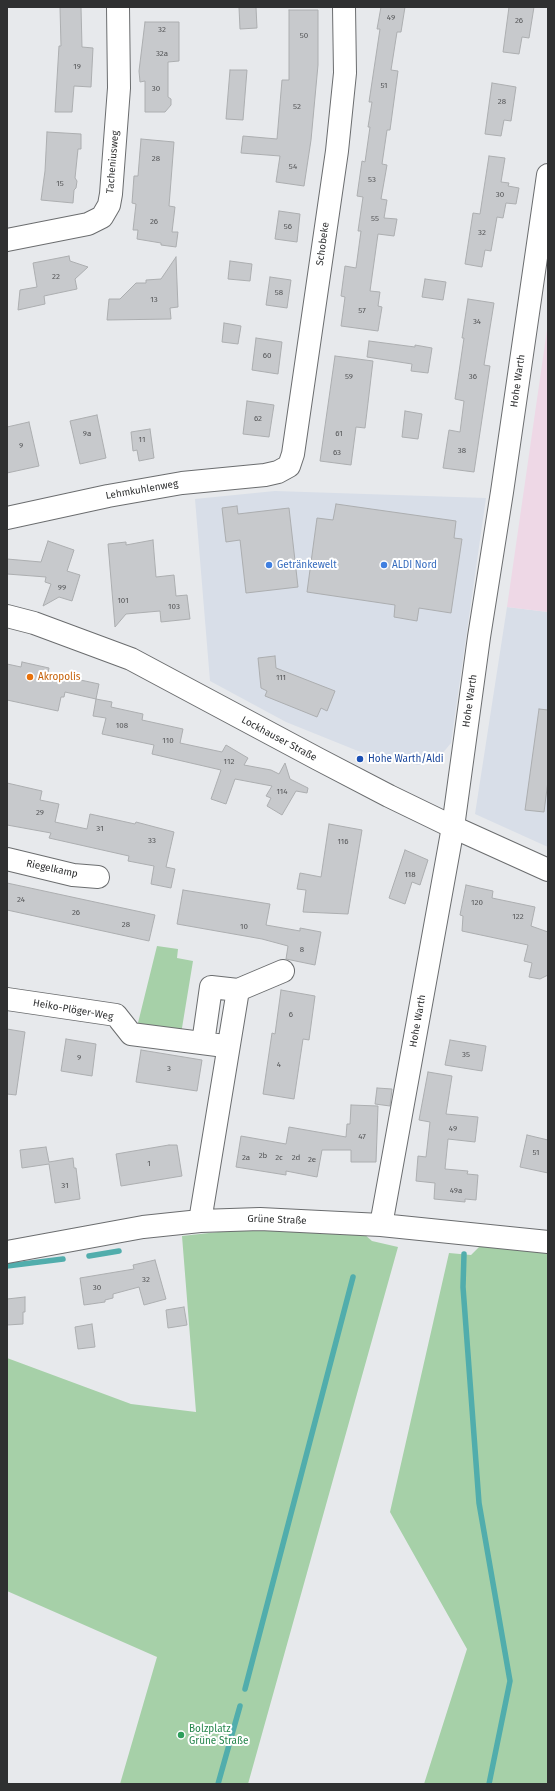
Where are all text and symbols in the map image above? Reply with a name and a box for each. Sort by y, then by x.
house number: 49 [387,13,395,23]
house number: 26 [515,16,523,26]
house number: 32 [158,25,166,35]
house number: 50 [300,31,308,41]
house number: 32a [156,49,168,59]
house number: 19 [73,62,81,72]
house number: 51 [380,81,388,91]
house number: 30 [152,84,160,94]
house number: 28 [498,97,506,107]
house number: 52 [293,102,301,112]
street label: Tacheniusweg [104,130,122,194]
house number: 28 [152,154,160,164]
house number: 54 [289,162,297,172]
house number: 53 [368,175,376,185]
house number: 15 [56,179,64,189]
house number: 30 [496,190,504,200]
house number: 55 [371,214,379,224]
house number: 26 [150,217,158,227]
street label: Schobeke [314,221,332,267]
house number: 56 [284,222,292,232]
house number: 32 [478,228,486,238]
house number: 22 [52,272,60,282]
house number: 58 [275,288,283,298]
house number: 13 [150,295,158,305]
house number: 57 [358,306,366,316]
house number: 34 [473,317,481,327]
house number: 60 [263,351,271,361]
street label: Hohe Warth [508,354,528,408]
house number: 59 [345,372,353,382]
house number: 36 [469,372,477,382]
house number: 62 [254,414,262,424]
house number: 9a [83,429,91,439]
house number: 61 [335,429,343,439]
house number: 11 [139,435,145,445]
house number: 9 [19,441,23,451]
house number: 38 [458,446,466,456]
house number: 63 [333,448,341,458]
street label: Lehmkuhlenweg [105,478,179,502]
place label: Getränkewelt [277,559,337,571]
place label: ALDI Nord [392,559,437,571]
marker: Getränkewelt [264,560,274,570]
marker: ALDI Nord [379,560,389,570]
house number: 99 [58,583,66,593]
house number: 101 [117,596,129,606]
house number: 103 [168,602,180,612]
place label: Akropolis [38,671,80,683]
marker: Akropolis [25,672,35,682]
house number: 111 [276,673,286,683]
street label: Hohe Warth [460,674,480,728]
street label: Lockhauser Straße [239,714,319,764]
house number: 108 [116,721,128,731]
house number: 110 [162,736,174,746]
place label: Hohe Warth/Aldi [368,753,444,765]
marker: Hohe Warth/Aldi [355,754,365,764]
house number: 112 [224,757,234,767]
house number: 114 [276,787,288,797]
house number: 29 [36,808,44,818]
house number: 31 [96,824,104,834]
house number: 33 [148,836,156,846]
house number: 116 [337,837,349,847]
street label: Riegelkamp [25,858,79,880]
house number: 118 [404,870,416,880]
house number: 24 [17,895,25,905]
house number: 120 [471,898,483,908]
house number: 26 [72,908,80,918]
house number: 122 [512,912,524,922]
house number: 28 [122,920,130,930]
house number: 10 [240,922,248,932]
house number: 8 [300,945,304,955]
street label: Hohe Warth [407,994,429,1048]
street label: Heiko-Plöger-Weg [32,997,114,1023]
house number: 6 [289,1010,293,1020]
house number: 35 [462,1050,470,1060]
house number: 9 [77,1053,81,1063]
house number: 4 [277,1060,281,1070]
house number: 3 [167,1064,171,1074]
house number: 49 [449,1124,457,1134]
house number: 47 [358,1132,366,1142]
house number: 51 [532,1148,540,1158]
house number: 2b [259,1151,267,1161]
house number: 2a [242,1153,250,1163]
house number: 2c [275,1153,283,1163]
house number: 2d [292,1153,300,1163]
house number: 2e [308,1155,316,1165]
house number: 1 [147,1159,151,1169]
house number: 31 [61,1181,69,1191]
house number: 49a [450,1186,462,1196]
street label: Grüne Straße [247,1213,307,1227]
house number: 32 [142,1275,150,1285]
house number: 30 [93,1283,101,1293]
place label: Bolzplatz Grüne Straße [189,1723,248,1746]
marker: Bolzplatz Grüne Straße [176,1730,186,1740]

